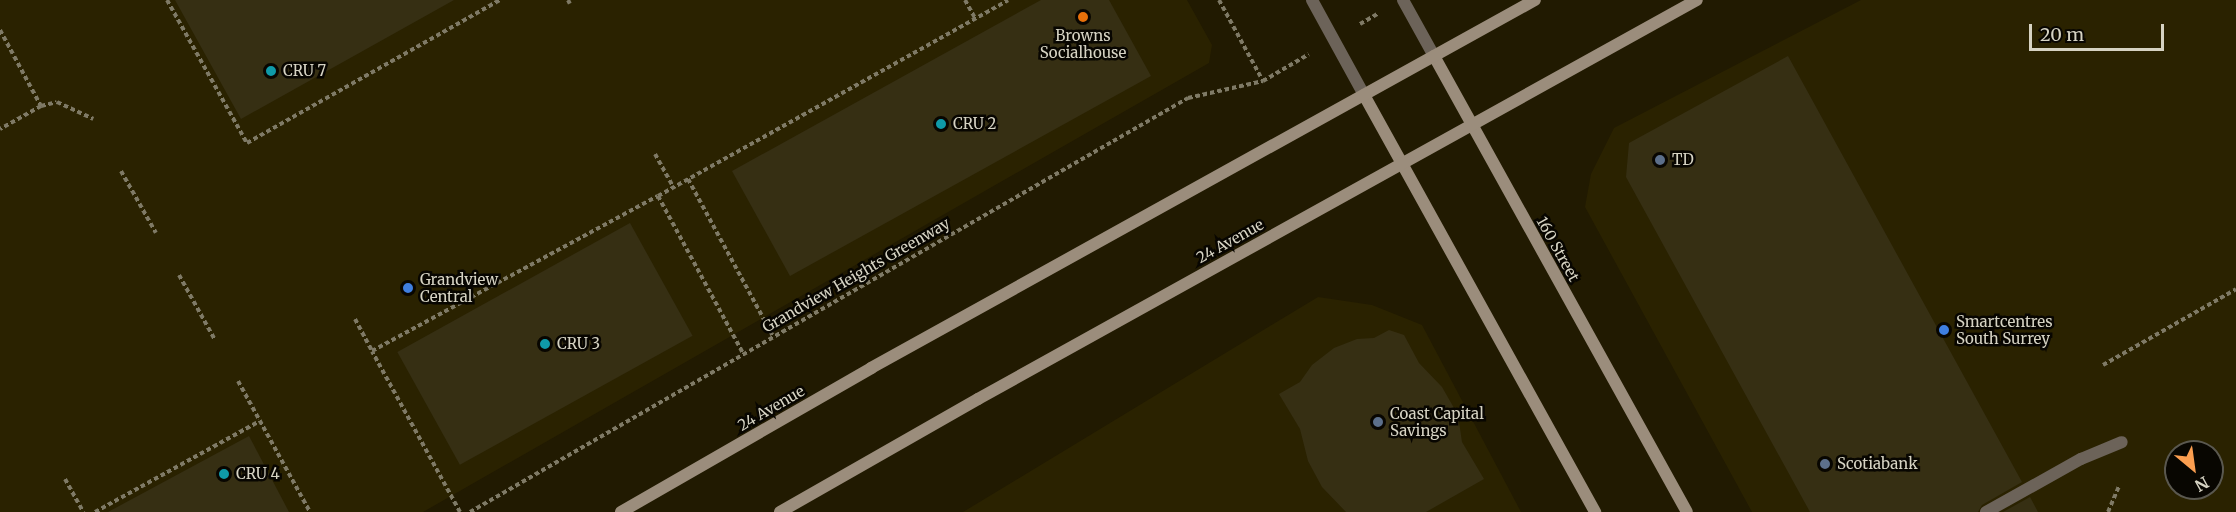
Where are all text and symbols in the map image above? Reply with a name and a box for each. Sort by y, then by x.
marker: Browns Socialhouse [1076,10,1090,24]
scale bar [2032,12,2167,50]
text: 20 m [2040,23,2084,46]
place label: Browns Socialhouse [1040,26,1126,61]
place label: CRU 7 [283,62,326,80]
marker: CRU 7 [264,64,278,78]
place label: CRU 2 [953,115,996,133]
marker: CRU 2 [934,117,948,131]
place label: TD [1672,151,1694,169]
marker: TD [1653,153,1667,167]
street label: 160 Street [1533,213,1583,285]
street label: Grandview Heights Greenway [759,214,953,336]
street label: 24 Avenue [1193,215,1267,267]
place label: Grandview Central [420,270,498,305]
marker: Grandview Central [401,281,415,295]
place label: Smartcentres South Surrey [1956,312,2053,347]
marker: Smartcentres South Surrey [1937,323,1951,337]
place label: CRU 3 [557,335,600,353]
marker: CRU 3 [538,337,552,351]
street label: 24 Avenue [735,382,807,434]
place label: Coast Capital Savings [1390,404,1484,439]
marker: Coast Capital Savings [1371,415,1385,429]
north arrow [2164,440,2224,500]
place label: Scotiabank [1837,455,1918,473]
marker: Scotiabank [1818,457,1832,471]
place label: CRU 4 [236,465,280,483]
marker: CRU 4 [217,467,231,481]
text: N [2191,472,2212,496]

